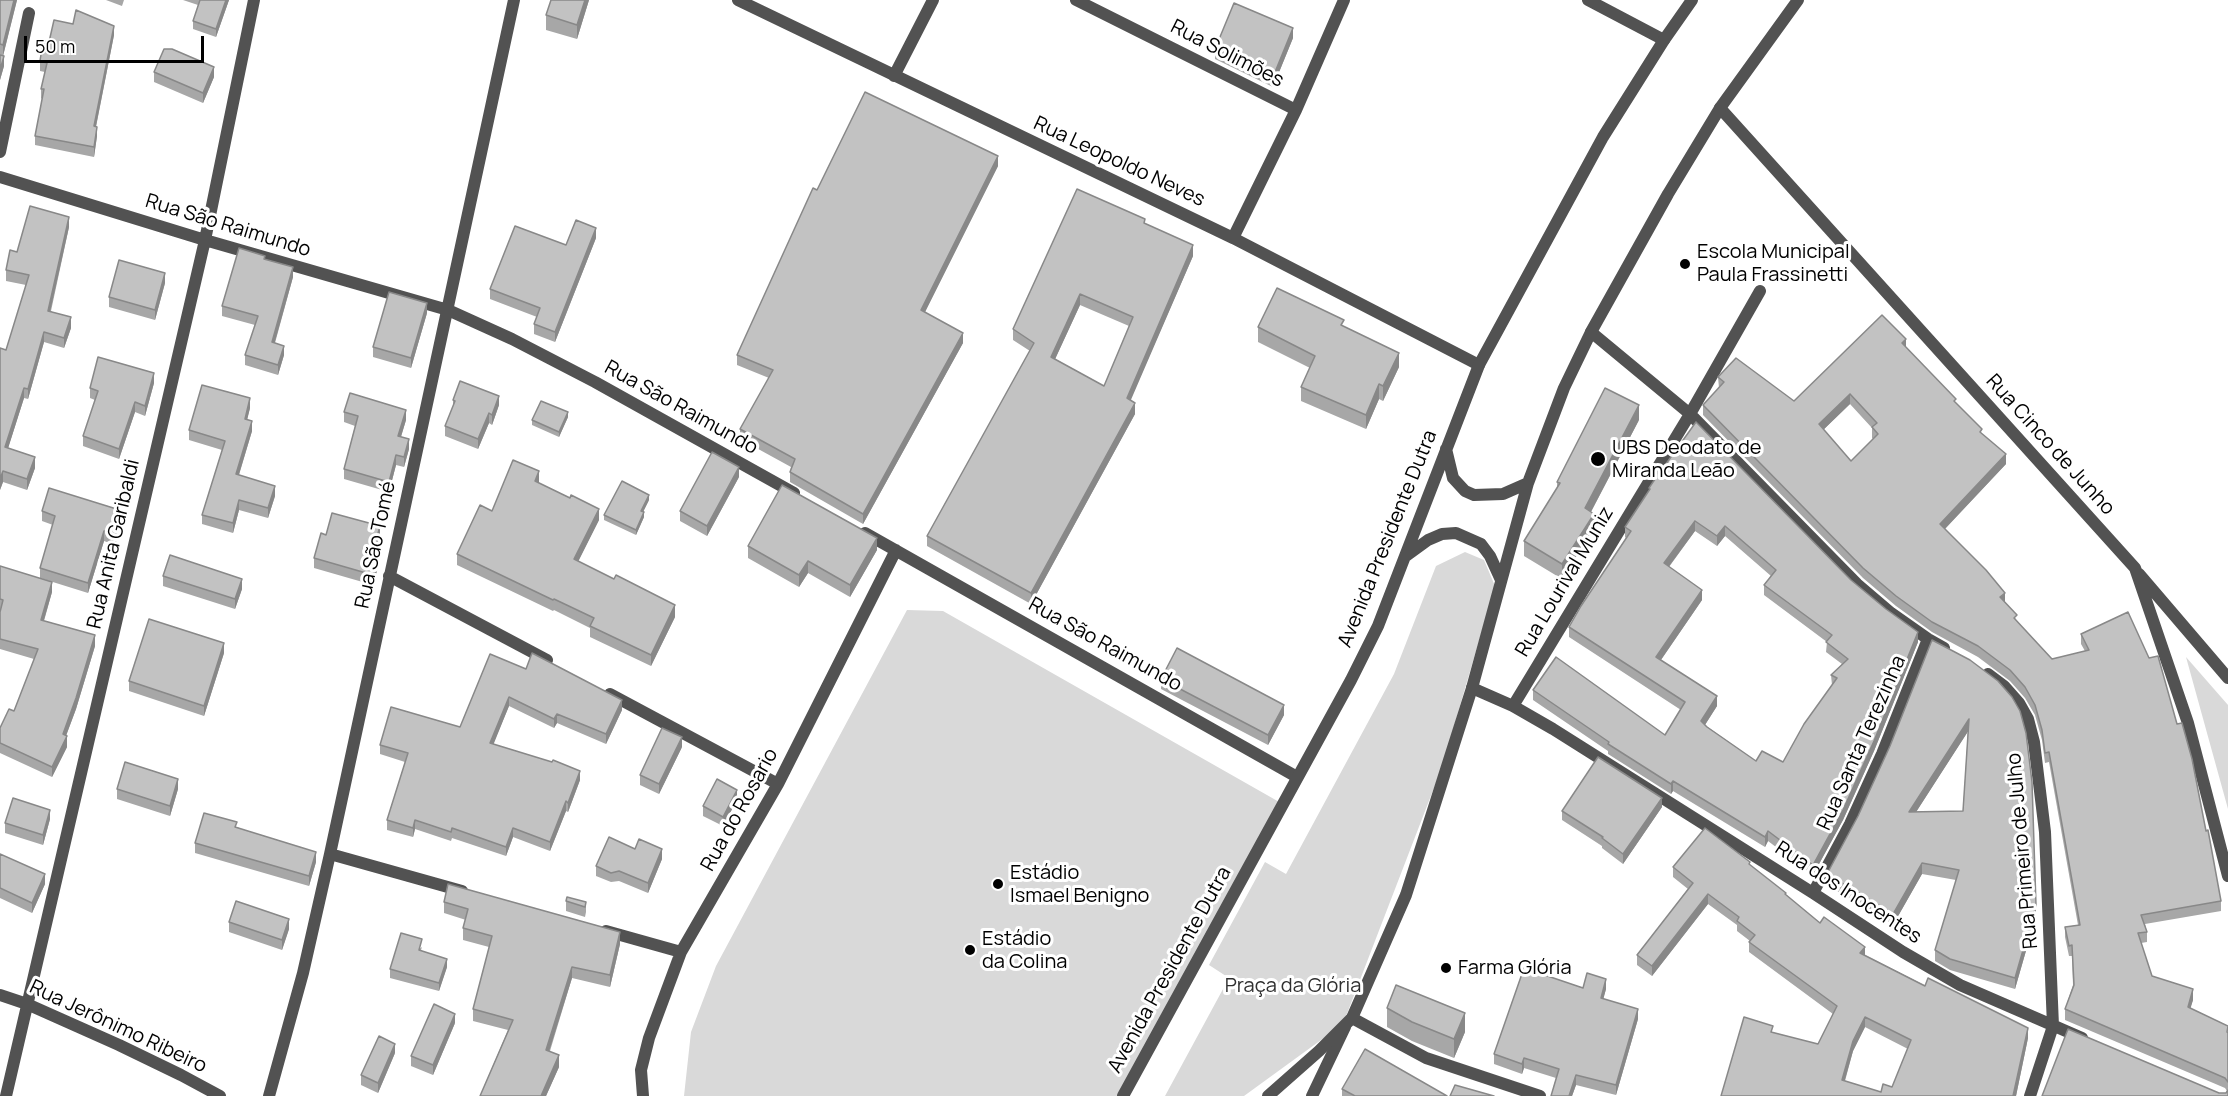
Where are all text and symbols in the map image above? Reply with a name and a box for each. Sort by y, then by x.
street label: Rua Solimões [1166,15,1288,93]
scale bar [27,24,207,62]
text: 50 m [35,34,75,58]
street label: Rua Leopoldo Neves [1030,112,1208,212]
street label: Rua São Raimundo [142,189,314,263]
place label: Escola Municipal Paula Frassinetti [1697,240,1850,287]
marker: Escola Municipal Paula Frassinetti [1678,257,1692,271]
street label: Rua São Raimundo [600,356,762,460]
street label: Rua Cinco de Junho [1980,370,2120,520]
street label: Avenida Presidente Dutra [1333,427,1443,651]
place label: UBS Deodato de Miranda Leão [1612,436,1762,483]
marker: UBS Deodato de Miranda Leão [1589,450,1607,468]
street label: Rua Anita Garibaldi [83,457,145,631]
street label: Rua São Tomé [351,479,401,611]
street label: Rua Lourival Muniz [1511,503,1619,661]
street label: Rua São Raimundo [1024,593,1186,697]
street label: Rua Santa Terezinha [1813,652,1911,834]
street label: Rua do Rosario [696,744,784,876]
street label: Rua Primeiro de Julho [2002,752,2044,950]
street label: Rua dos Inocentes [1770,837,1926,949]
place label: Estádio Ismael Benigno [1010,861,1149,908]
street label: Avenida Presidente Dutra [1103,863,1237,1077]
marker: Estádio Ismael Benigno [991,877,1005,891]
place label: Estádio da Colina [982,927,1067,974]
marker: Estádio da Colina [963,943,977,957]
place label: Farma Glória [1458,956,1572,980]
marker: Farma Glória [1439,961,1453,975]
park label: Praça da Glória [1225,974,1361,998]
street label: Rua Jerônimo Ribeiro [25,975,211,1079]

